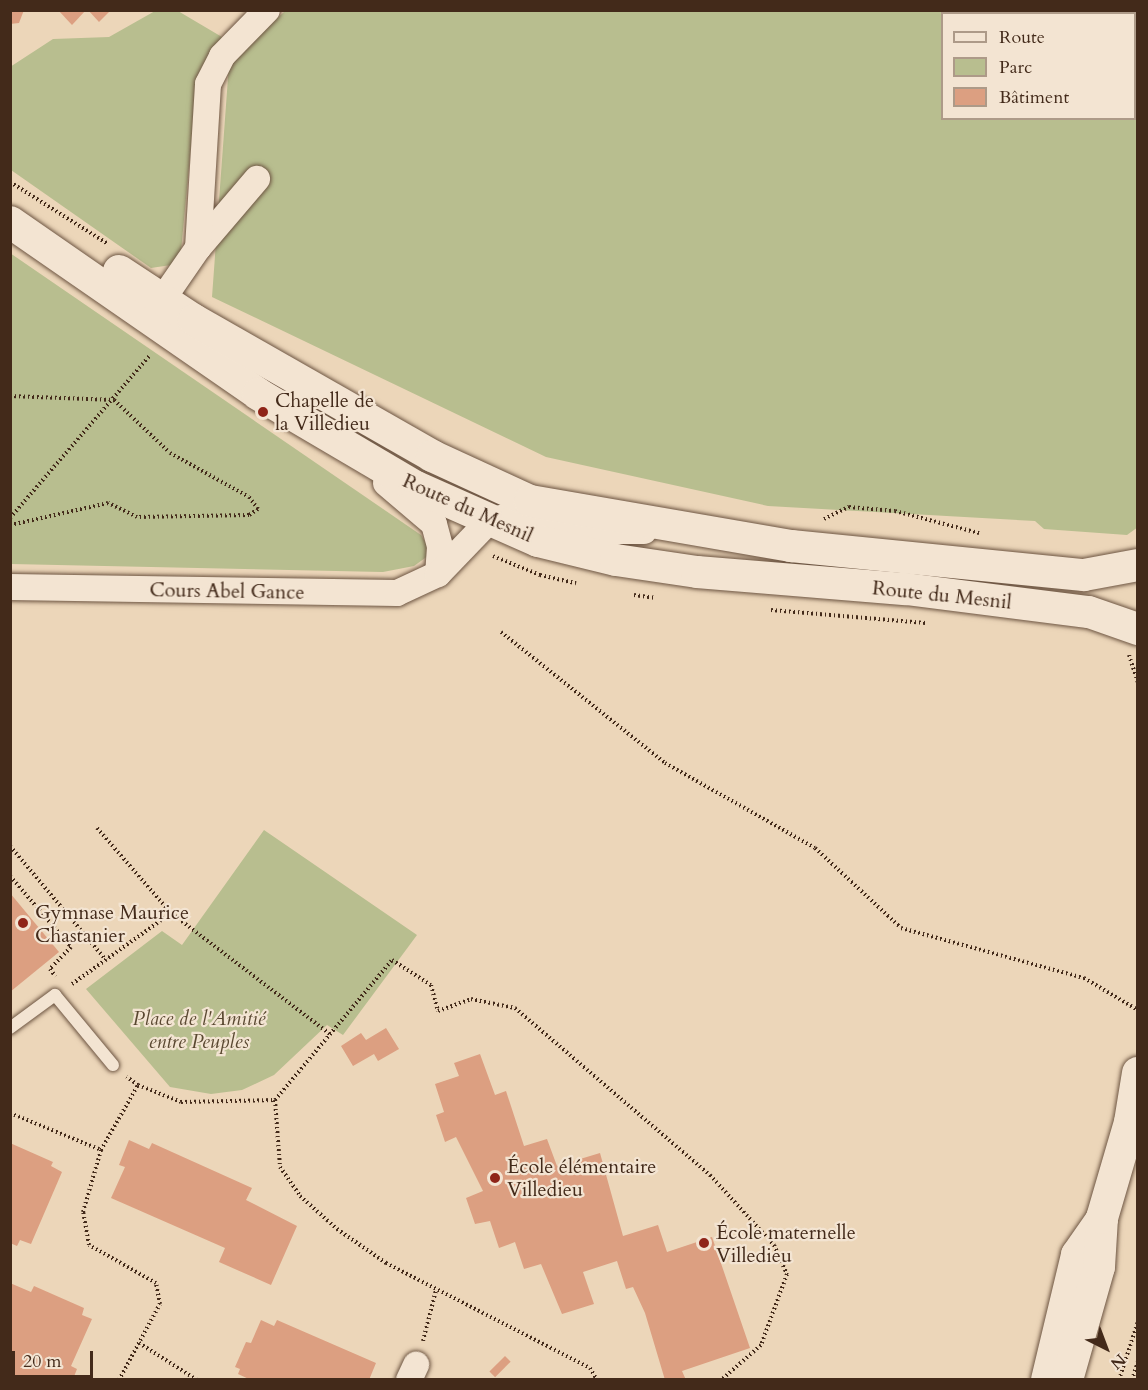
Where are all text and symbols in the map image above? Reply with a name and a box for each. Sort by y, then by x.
legend [941,12,1136,120]
text: Route [999,25,1045,50]
text: Parc [999,55,1032,80]
text: Bâtiment [999,85,1069,110]
place label: Chapelle de la Villedieu [275,388,374,435]
marker: Chapelle de la Villedieu [256,405,270,419]
street label: Route du Mesnil [399,469,537,547]
street label: Route du Mesnil [871,576,1013,614]
street label: Cours Abel Gance [149,578,305,604]
place label: Gymnase Maurice Chastanier [35,900,189,947]
marker: Gymnase Maurice Chastanier [16,916,30,930]
park label: Place de l'Amitié entre Peuples [133,1006,265,1053]
place label: École élémentaire Villedieu [507,1154,656,1201]
marker: École élémentaire Villedieu [488,1171,502,1185]
place label: École maternelle Villedieu [716,1220,856,1267]
marker: École maternelle Villedieu [697,1236,711,1250]
north arrow [1076,1318,1136,1378]
scale bar [15,1339,96,1377]
text: 20 m [23,1349,62,1374]
text: N [1106,1349,1131,1374]

